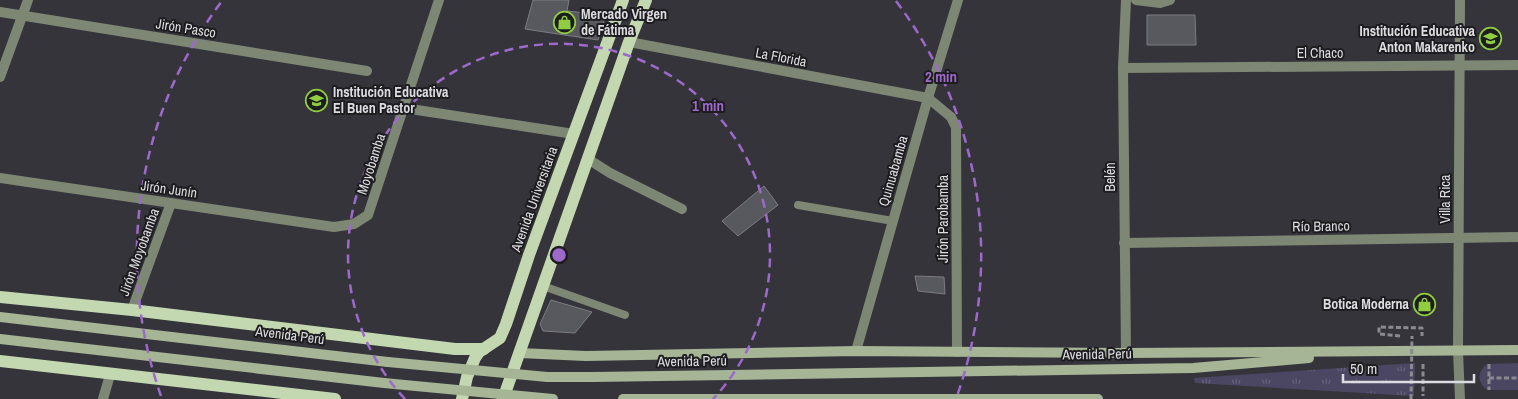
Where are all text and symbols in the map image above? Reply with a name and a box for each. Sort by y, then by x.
place label: Mercado Virgen de Fátima [581,5,667,39]
shop icon: Mercado Virgen de Fátima [553,10,577,34]
street label: Jirón Pasco [155,14,217,42]
place label: Institución Educativa Anton Makarenko [1360,22,1476,56]
school or university icon: Institución Educativa Anton Makarenko [1479,27,1503,51]
street label: La Florida [754,43,809,71]
street label: El Chaco [1297,44,1343,62]
text: 2 min [925,66,957,87]
place label: Institución Educativa El Buen Pastor [333,83,449,117]
school or university icon: Institución Educativa El Buen Pastor [305,88,329,112]
text: 1 min [692,95,724,116]
street label: Moyobamba [353,131,390,197]
street label: Quinuabamba [874,133,912,208]
street label: Avenida Universitaria [506,143,562,255]
street label: Belén [1101,162,1119,192]
street label: Jirón Parobamba [934,174,952,263]
street label: Villa Rica [1436,174,1454,223]
street label: Jirón Junín [140,176,198,202]
street label: Jirón Moyobamba [115,205,163,298]
street label: Río Branco [1292,217,1350,235]
centre of rings [550,246,568,264]
shop icon: Botica Moderna [1413,292,1437,316]
place label: Botica Moderna [1323,295,1410,313]
street label: Avenida Perú [253,322,326,348]
street label: Avenida Perú [1061,344,1132,364]
street label: Avenida Perú [656,351,727,371]
scale bar [1343,352,1474,384]
text: 50 m [1350,358,1377,379]

